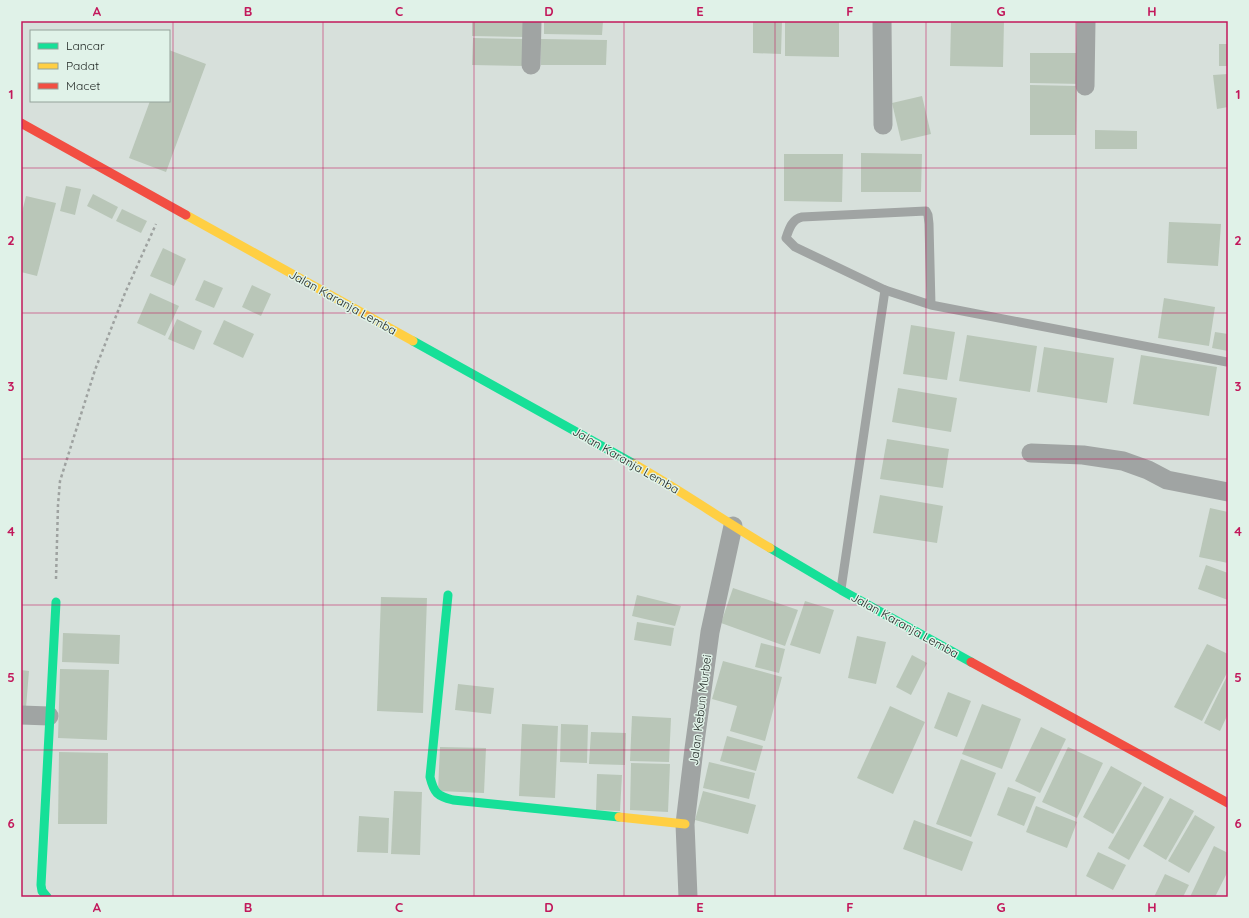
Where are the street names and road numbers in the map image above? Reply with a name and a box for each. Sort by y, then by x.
street label: Jalan Karanja Lemba [286,266,400,338]
street label: Jalan Karanja Lemba [570,423,682,497]
street label: Jalan Karanja Lemba [848,589,962,661]
street label: Jalan Kebun Murbei [686,654,714,766]

